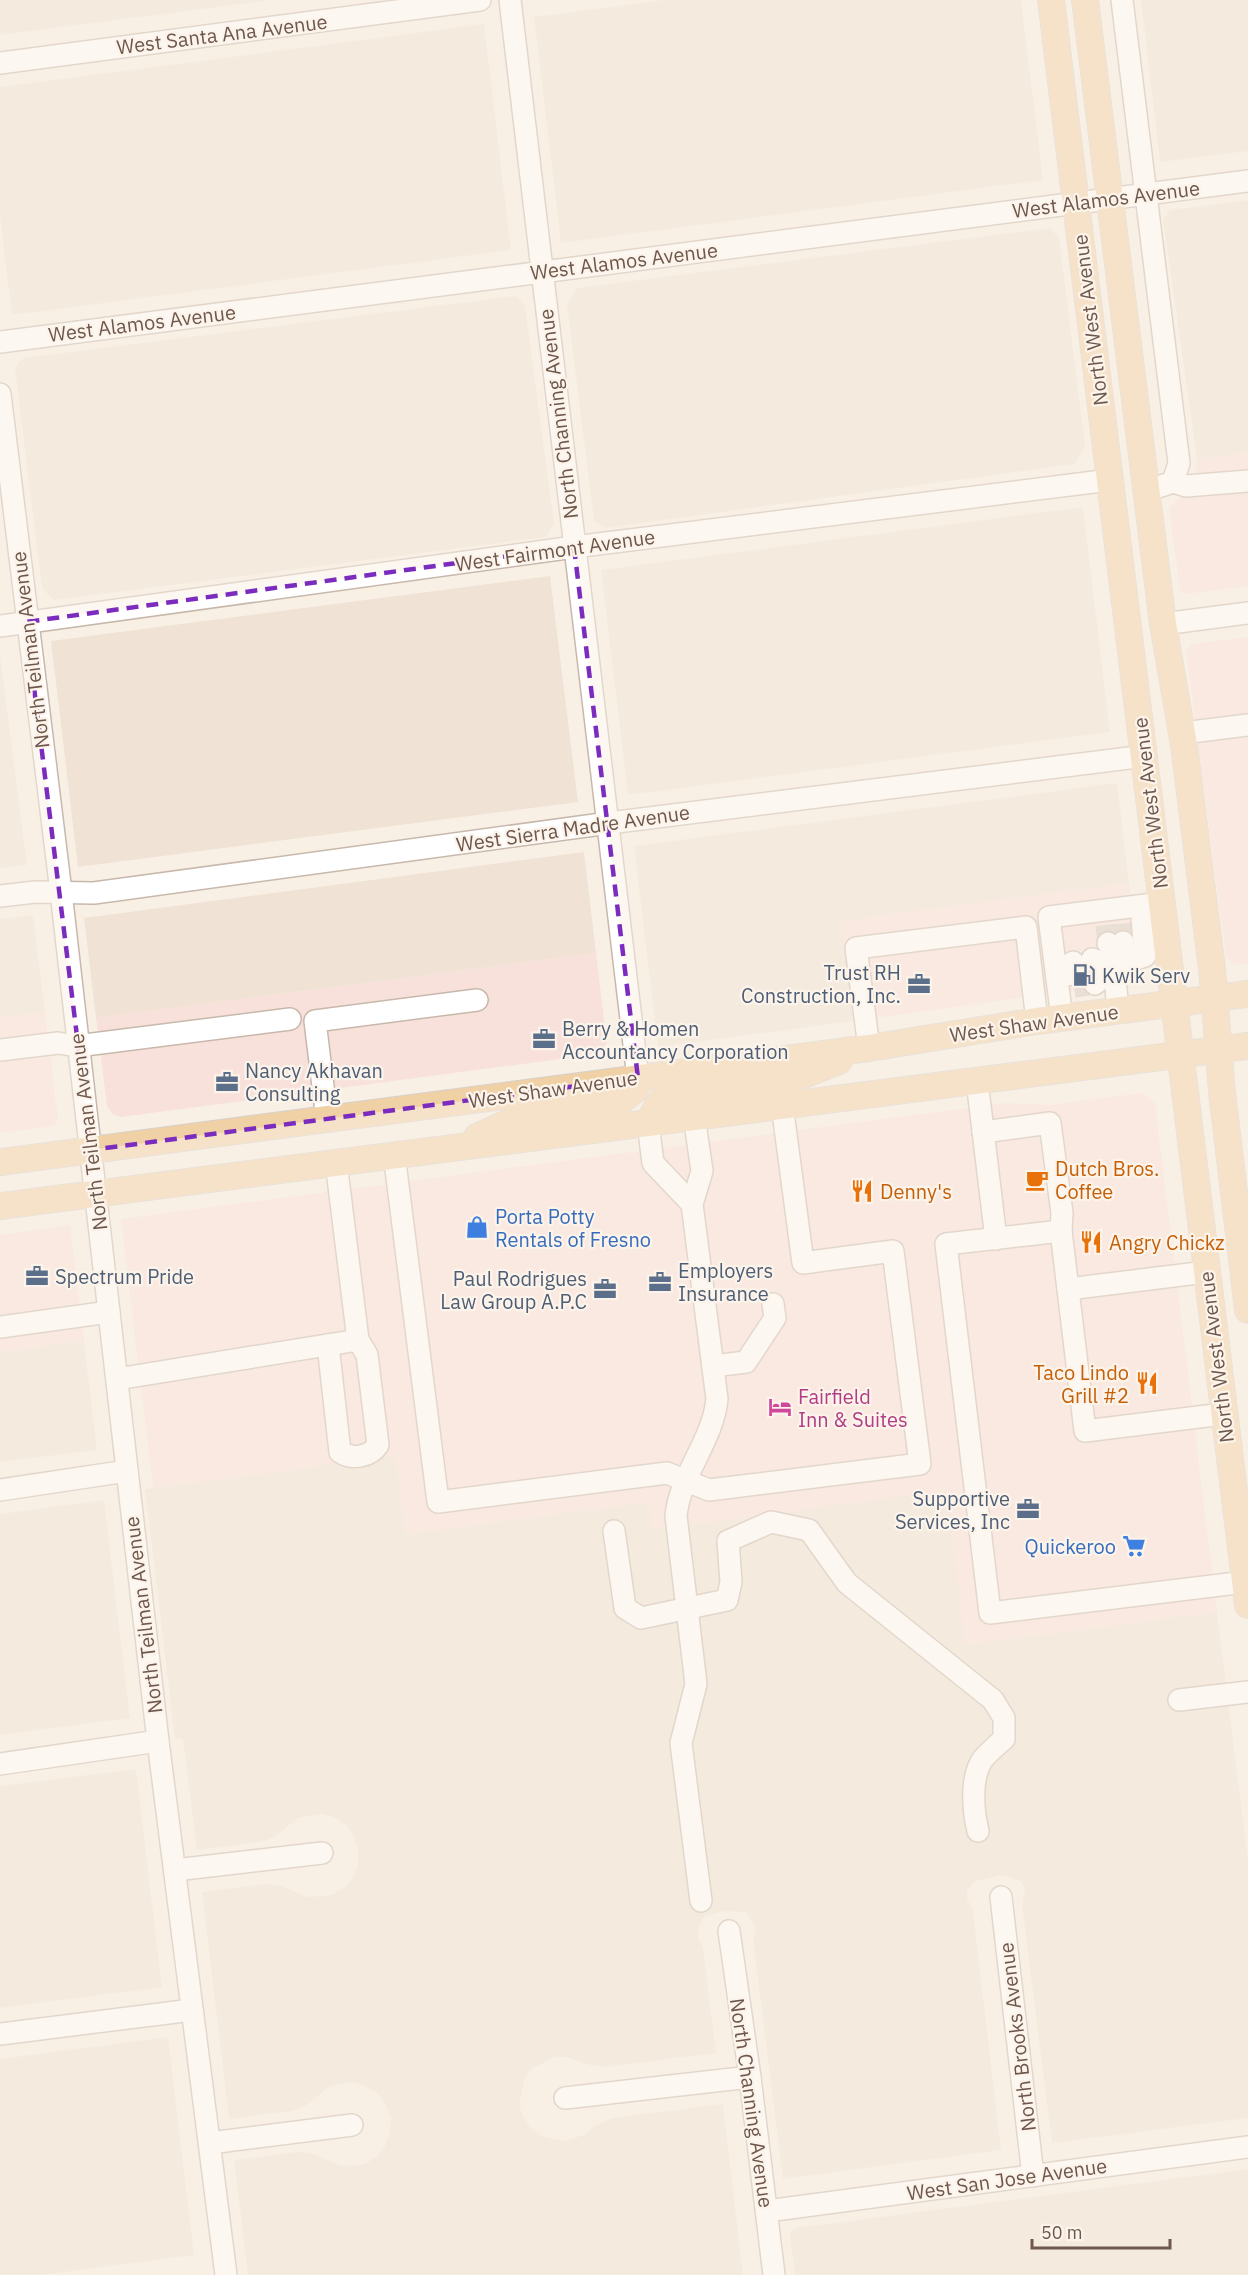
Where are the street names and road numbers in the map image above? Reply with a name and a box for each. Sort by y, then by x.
street label: West Santa Ana Avenue [115,8,329,60]
street label: West Alamos Avenue [1011,174,1201,224]
street label: North West Avenue [1066,233,1114,407]
street label: West Alamos Avenue [529,236,719,286]
street label: West Alamos Avenue [47,298,237,348]
street label: North Channing Avenue [532,307,584,521]
street label: West Fairmont Avenue [453,523,657,577]
street label: North Teilman Avenue [5,550,55,750]
street label: North West Avenue [1126,716,1174,890]
street label: West Sierra Madre Avenue [454,798,692,858]
street label: West Shaw Avenue [948,998,1120,1048]
street label: North Teilman Avenue [63,1032,113,1232]
street label: West Shaw Avenue [467,1064,639,1114]
street label: North West Avenue [1192,1270,1240,1444]
street label: North Teilman Avenue [118,1515,168,1715]
street label: North Brooks Avenue [992,1941,1042,2133]
street label: North Channing Avenue [724,1996,780,2210]
street label: West San Jose Avenue [905,2152,1109,2206]

